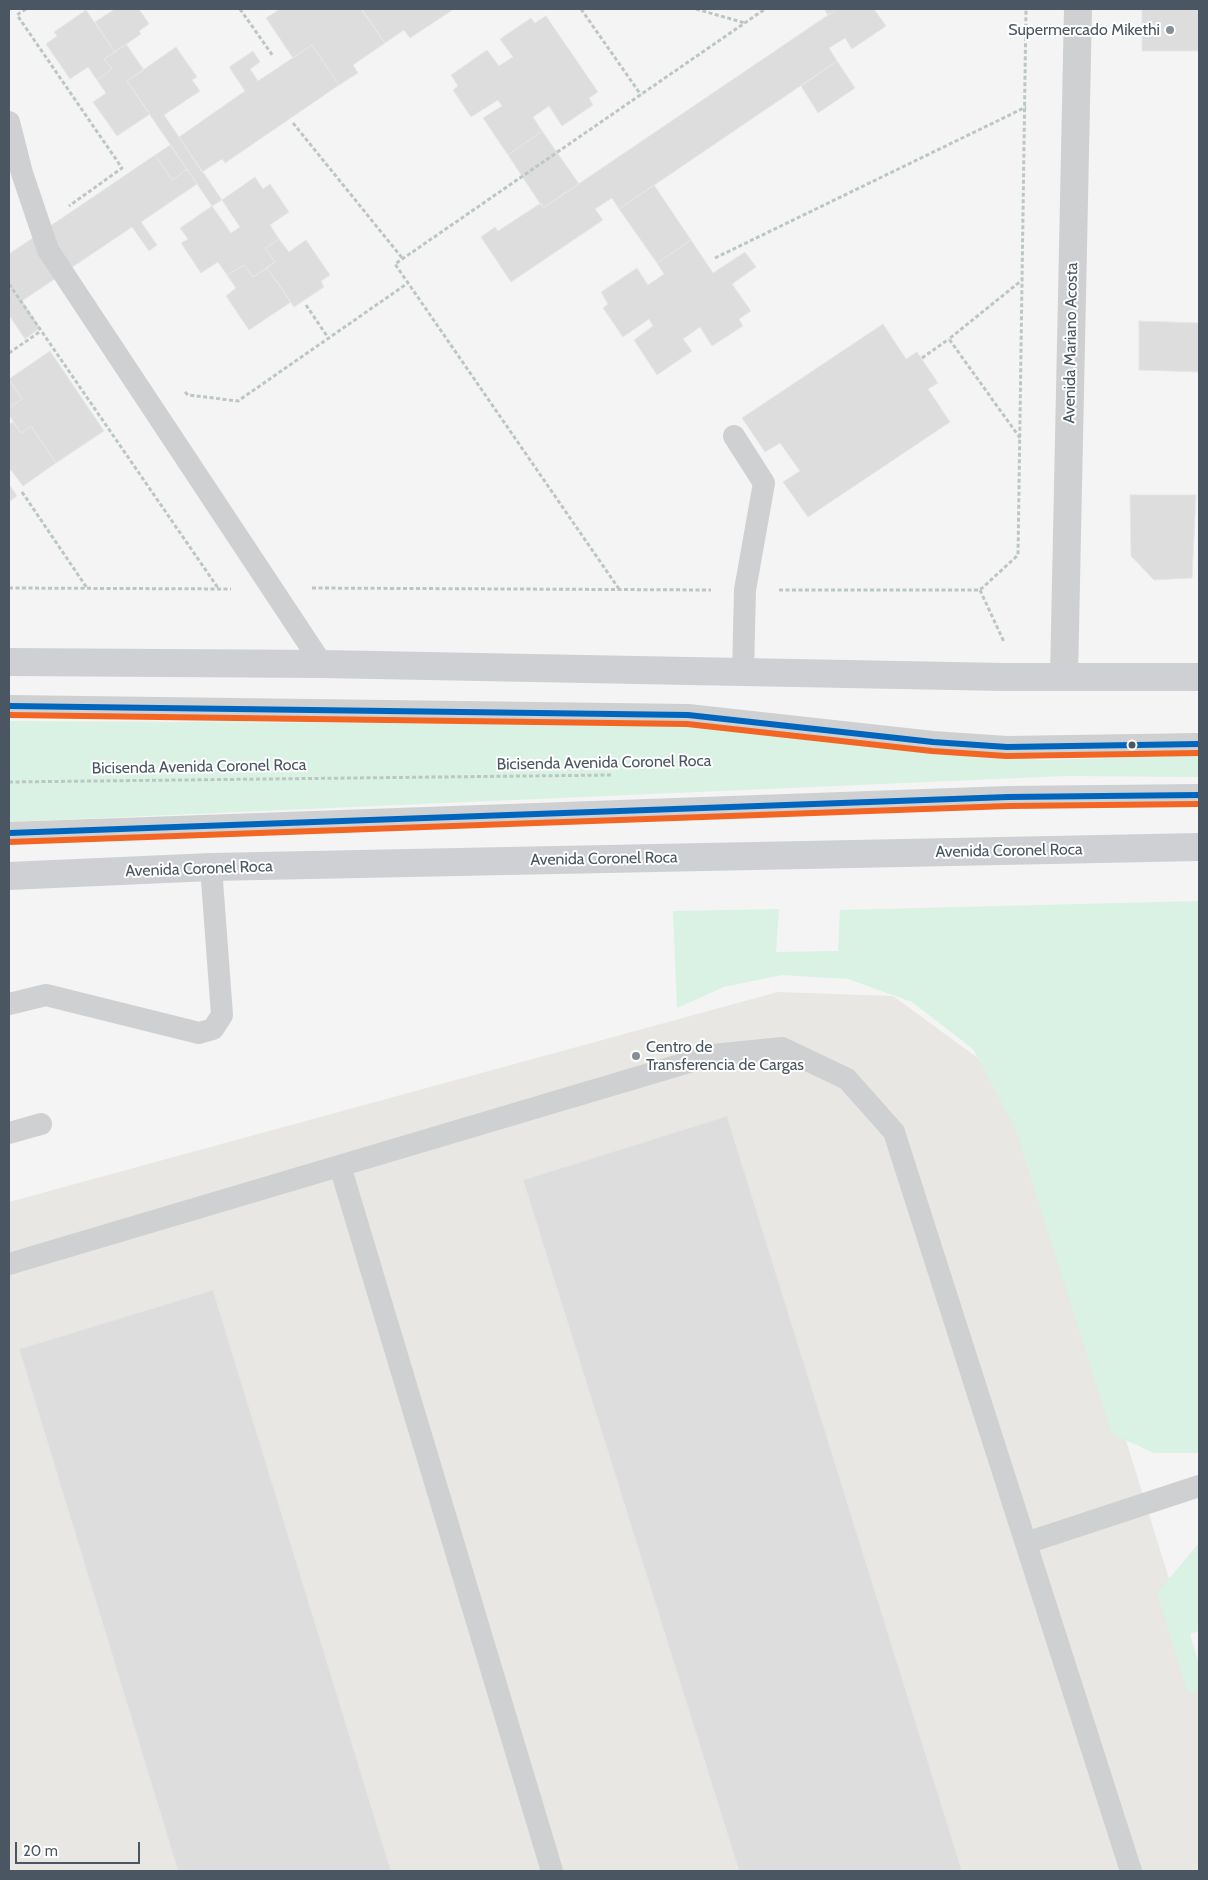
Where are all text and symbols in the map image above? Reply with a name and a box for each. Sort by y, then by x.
place label: Supermercado Mikethi [1008,20,1160,40]
marker: Supermercado Mikethi [1164,24,1176,36]
street label: Avenida Mariano Acosta [1060,262,1082,424]
unlabelled marker [1127,740,1137,750]
street label: Bicisenda Avenida Coronel Roca [496,752,712,774]
street label: Bicisenda Avenida Coronel Roca [91,756,307,778]
street label: Avenida Coronel Roca [935,840,1083,862]
street label: Avenida Coronel Roca [530,848,678,870]
street label: Avenida Coronel Roca [125,857,273,881]
place label: Centro de Transferencia de Cargas [646,1037,804,1075]
marker: Centro de Transferencia de Cargas [630,1050,642,1062]
scale bar [18,1832,142,1864]
text: 20 m [23,1842,58,1860]

